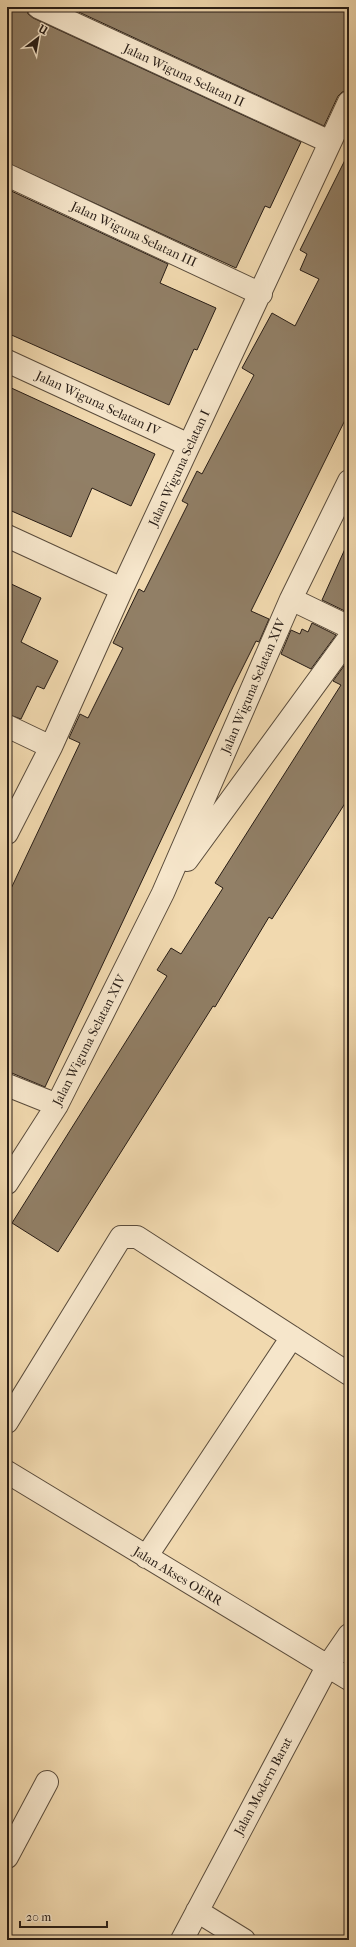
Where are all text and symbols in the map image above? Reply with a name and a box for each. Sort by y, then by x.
north arrow [18,18,58,58]
text: U [35,22,50,38]
street label: Jalan Wiguna Selatan II [120,40,247,110]
street label: Jalan Wiguna Selatan III [68,198,199,270]
street label: Jalan Wiguna Selatan IV [33,367,163,439]
street label: Jalan Wiguna Selatan I [145,407,213,529]
street label: Jalan Wiguna Selatan XIV [217,616,288,757]
street label: Jalan Wiguna Selatan XIV [49,971,129,1109]
street label: Jalan Akses OERR [130,1543,226,1609]
street label: Jalan Modern Barat [230,1734,295,1838]
scale bar [20,1903,107,1929]
text: 20 m [26,1910,51,1924]

